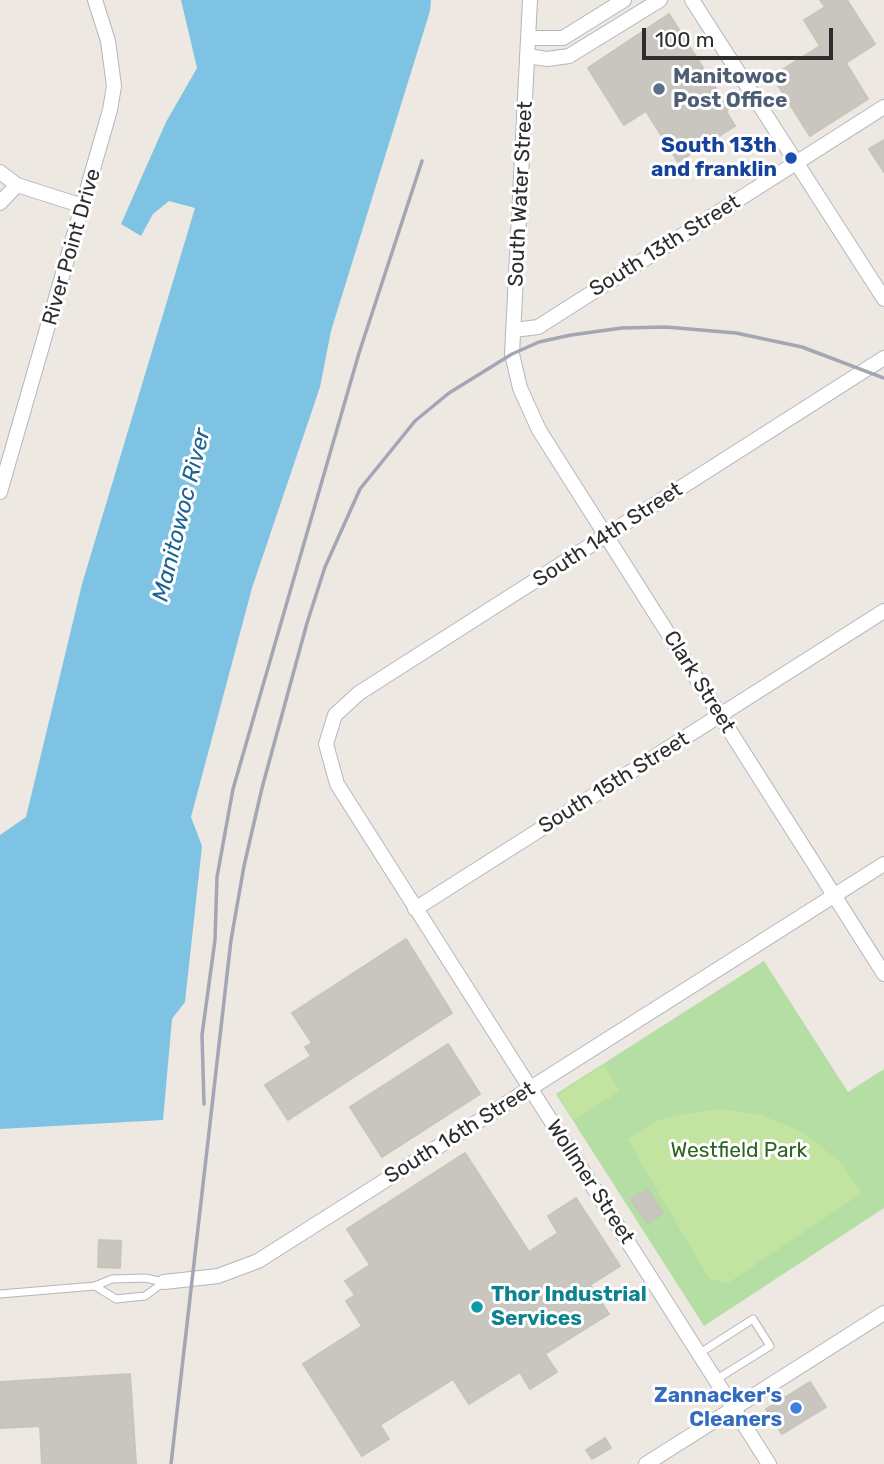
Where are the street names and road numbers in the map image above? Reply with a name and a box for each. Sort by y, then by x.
street label: South Water Street [504,101,538,287]
street label: River Point Drive [38,166,106,328]
street label: South 13th Street [585,190,745,302]
street label: South 14th Street [529,477,687,593]
street label: Clark Street [658,626,740,738]
street label: South 15th Street [534,727,694,839]
street label: South 16th Street [380,1077,540,1189]
street label: Wollmer Street [541,1115,639,1249]

